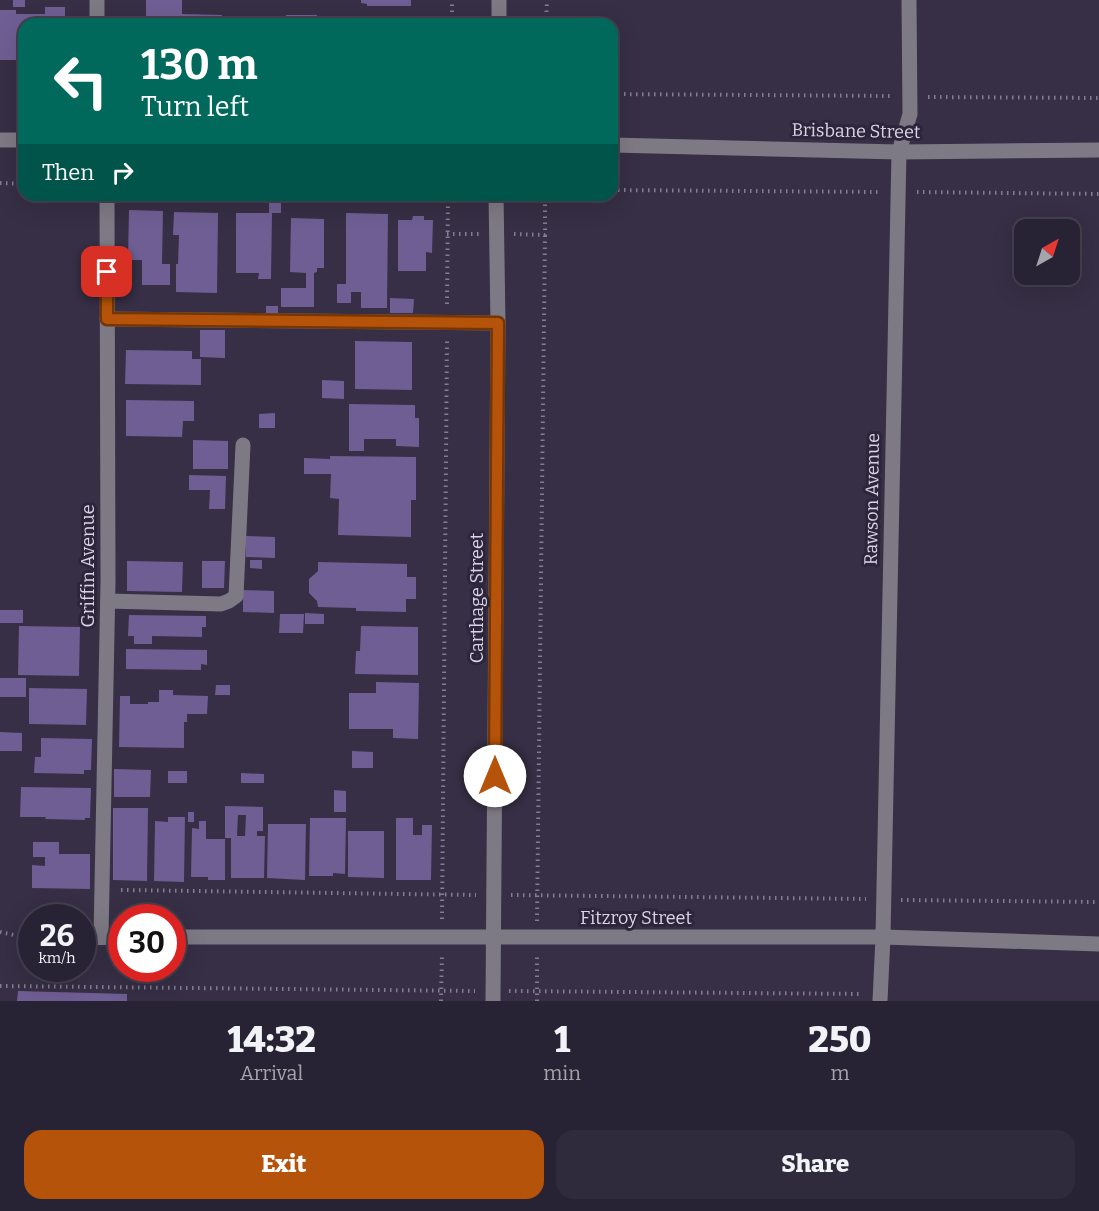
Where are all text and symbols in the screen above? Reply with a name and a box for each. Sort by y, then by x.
text: 130 m [141,40,258,90]
icon: left [42,42,120,120]
text: Turn left [141,91,249,123]
street label: Brisbane Street [791,119,921,143]
icon: right [106,156,139,189]
text: Then [42,159,94,186]
north arrow [1014,219,1080,285]
map controls [1014,219,1080,285]
pin [81,246,132,297]
icon: arrive [90,255,123,288]
street label: Rawson Avenue [860,433,884,565]
street label: Griffin Avenue [77,505,99,627]
street label: Carthage Street [466,532,488,663]
position arrow [463,744,527,808]
speed limit sign: 30 [108,904,186,982]
street label: Fitzroy Street [580,907,692,929]
text: 26 [40,918,74,954]
text: km/h [38,949,76,967]
text: 14:32 [227,1018,316,1062]
text: 1 [554,1018,570,1062]
text: 250 [808,1018,872,1062]
text: Arrival [240,1061,303,1085]
text: min [543,1061,581,1085]
text: m [830,1061,850,1085]
button: Exit [24,1130,544,1199]
button: Share [556,1130,1075,1199]

